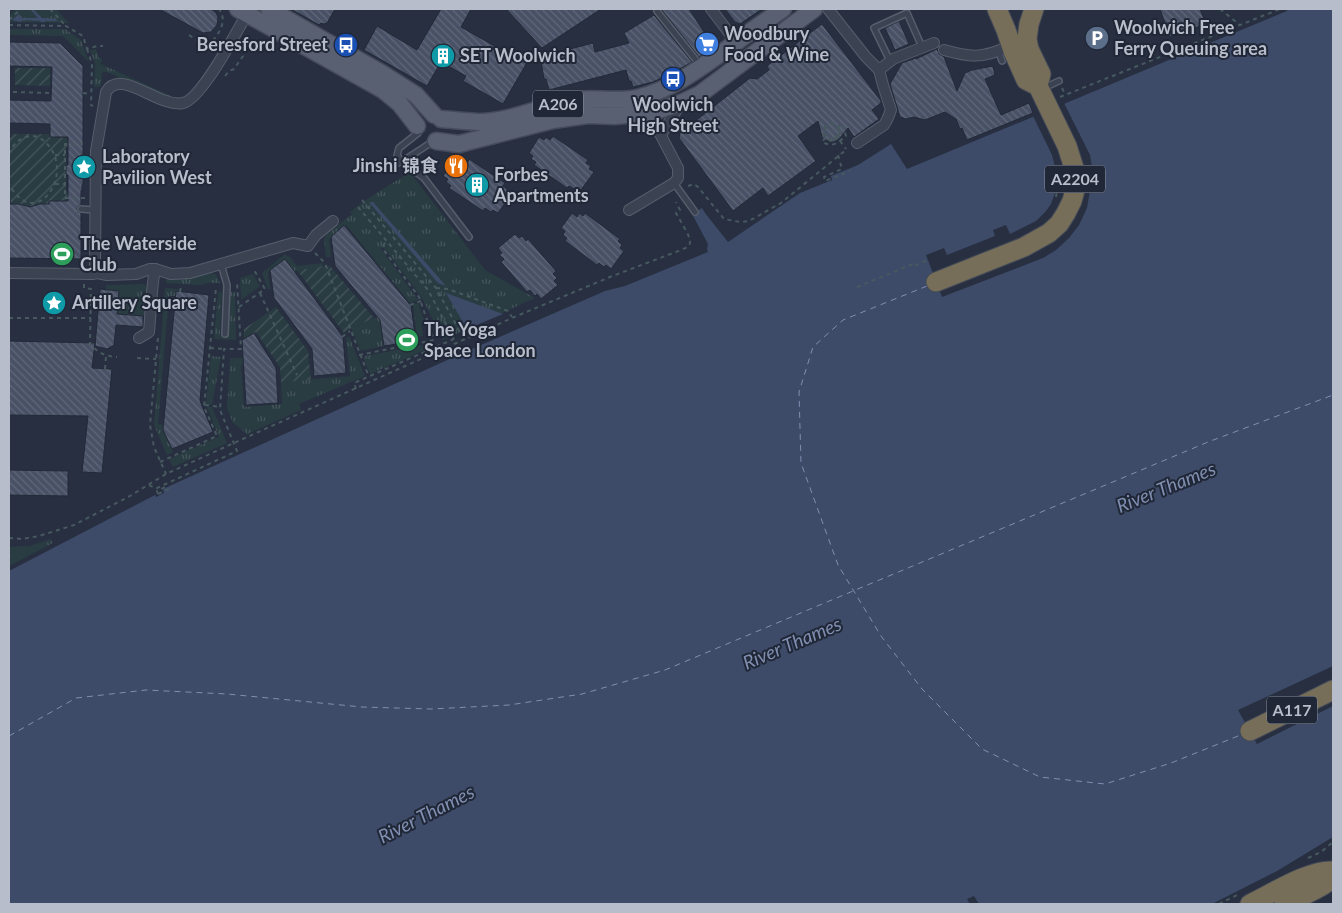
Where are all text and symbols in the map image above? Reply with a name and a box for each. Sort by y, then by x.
place label: Woolwich Free Ferry Queuing area [1114,16,1267,59]
place label: Woodbury Food & Wine [724,22,829,65]
parking icon: Woolwich Free Ferry Queuing area [1084,25,1110,51]
supermarket icon: Woodbury Food & Wine [694,31,720,57]
bus stop icon: Beresford Street [333,32,359,58]
place label: Beresford Street [197,33,328,55]
building icon: SET Woolwich [430,43,456,69]
place label: SET Woolwich [460,44,576,66]
bus stop icon: Woolwich High Street [660,66,686,92]
road number: A206 [533,90,583,118]
place label: Woolwich High Street [628,93,719,136]
place label: Laboratory Pavilion West [102,145,212,188]
restaurant icon: Jinshi 锦食 [443,153,469,179]
place icon: Laboratory Pavilion West [71,154,97,180]
place label: Jinshi 锦食 [353,154,438,176]
place label: Forbes Apartments [493,163,589,206]
road number: A2204 [1045,165,1105,192]
building icon: Forbes Apartments [464,172,490,198]
place label: The Waterside Club [80,232,197,275]
sports icon: The Waterside Club [49,241,75,267]
place icon: Artillery Square [41,290,67,316]
place label: Artillery Square [71,291,197,313]
place label: The Yoga Space London [424,318,536,361]
sports icon: The Yoga Space London [394,327,420,353]
water label: River Thames [1113,456,1219,517]
water label: River Thames [739,611,845,674]
road number: A117 [1267,696,1317,724]
water label: River Thames [374,779,478,848]

